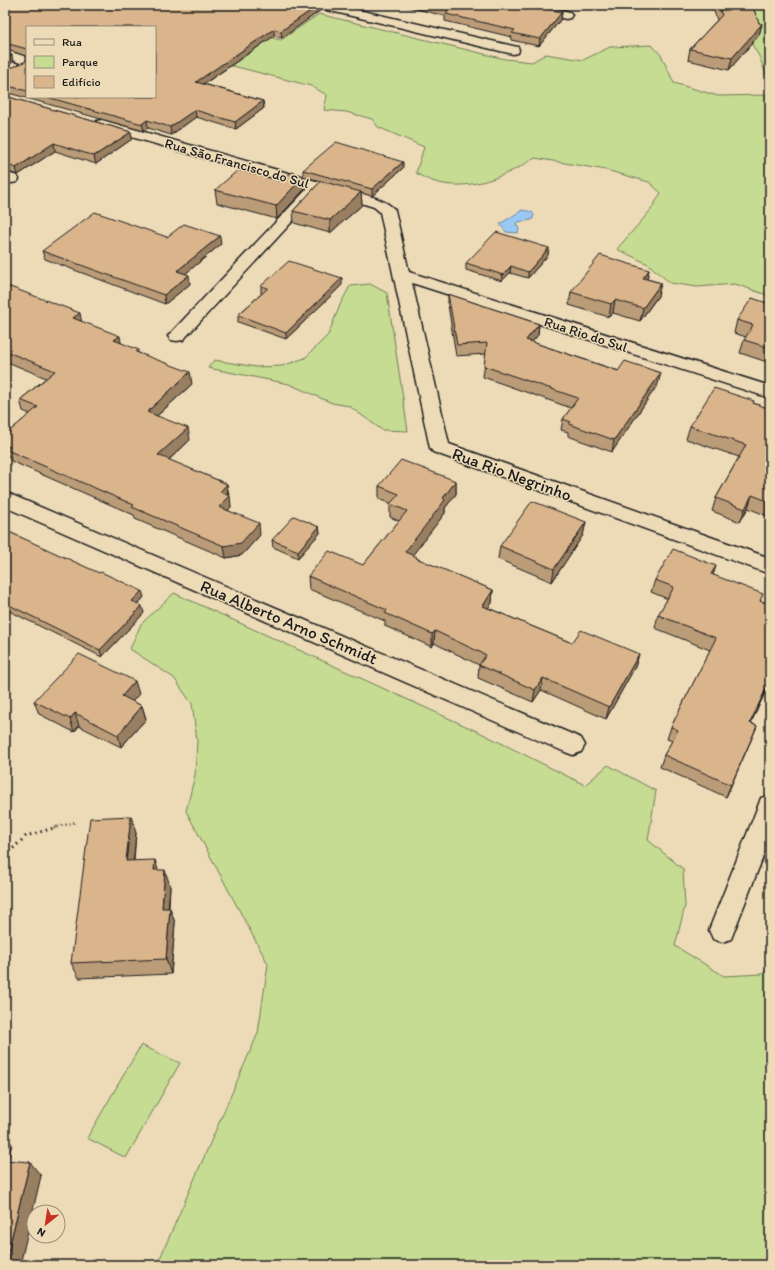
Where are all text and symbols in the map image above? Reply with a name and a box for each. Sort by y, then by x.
legend [26,26,156,98]
text: Rua [62,35,82,49]
text: Parque [62,55,98,69]
text: Edifício [62,75,101,89]
street label: Rua São Francisco do Sul [163,135,311,192]
street label: Rua Rio do Sul [542,313,630,356]
street label: Rua Rio Negrinho [450,443,574,505]
street label: Rua Alberto Arno Schmidt [198,576,381,669]
north arrow [26,1204,66,1244]
text: N [35,1225,48,1240]

